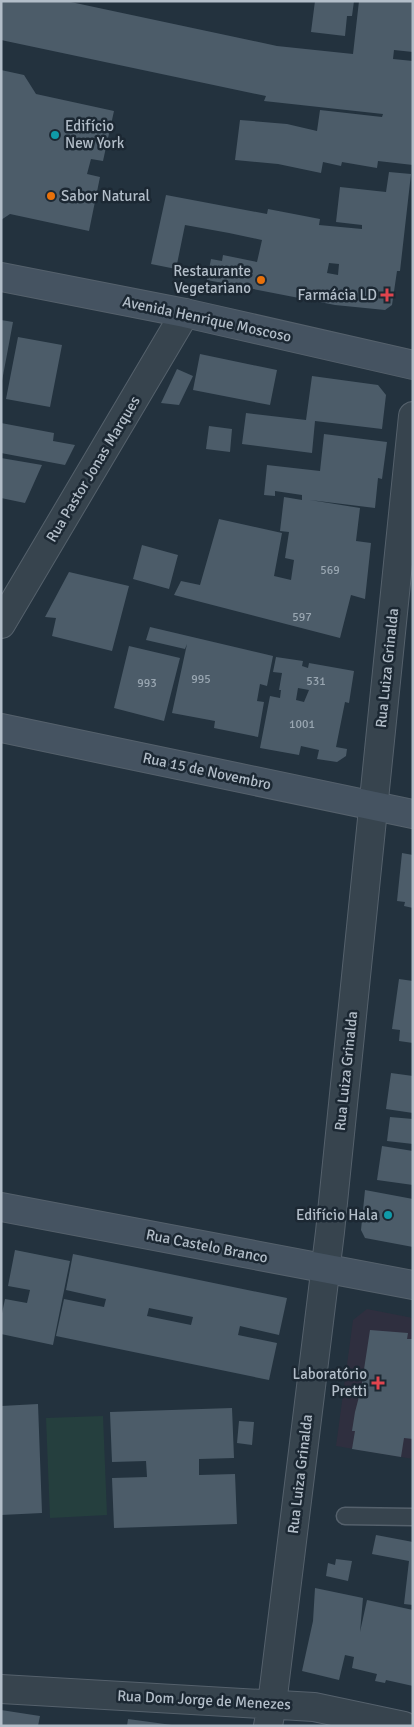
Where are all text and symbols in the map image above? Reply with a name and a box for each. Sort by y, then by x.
place label: Edifício New York [65,117,125,152]
marker: Edifício New York [49,129,61,141]
place label: Sabor Natural [61,187,150,205]
marker: Sabor Natural [45,190,57,202]
place label: Restaurante Vegetariano [173,262,251,297]
marker: Restaurante Vegetariano [255,274,267,286]
place label: Farmácia LD [297,286,377,304]
marker: Farmácia LD [381,289,393,301]
street label: Avenida Henrique Moscoso [121,292,293,346]
street label: Rua Pastor Jonas Marques [42,392,144,545]
house number: 569 [320,563,340,578]
street label: Rua Luiza Grinalda [372,607,402,729]
house number: 597 [292,610,312,625]
house number: 995 [191,672,211,687]
house number: 531 [306,674,326,689]
house number: 993 [137,676,157,691]
house number: 1001 [289,717,315,732]
street label: Rua 15 de Novembro [141,749,273,793]
street label: Rua Luiza Grinalda [331,1010,361,1132]
place label: Edifício Hala [296,1206,378,1224]
marker: Edifício Hala [382,1209,394,1221]
street label: Rua Castelo Branco [145,1225,270,1267]
place label: Laboratório Pretti [293,1365,367,1400]
marker: Laboratório Pretti [371,1376,385,1390]
street label: Rua Luiza Grinalda [284,1413,316,1535]
street label: Rua Dom Jorge de Menezes [117,1686,292,1714]

